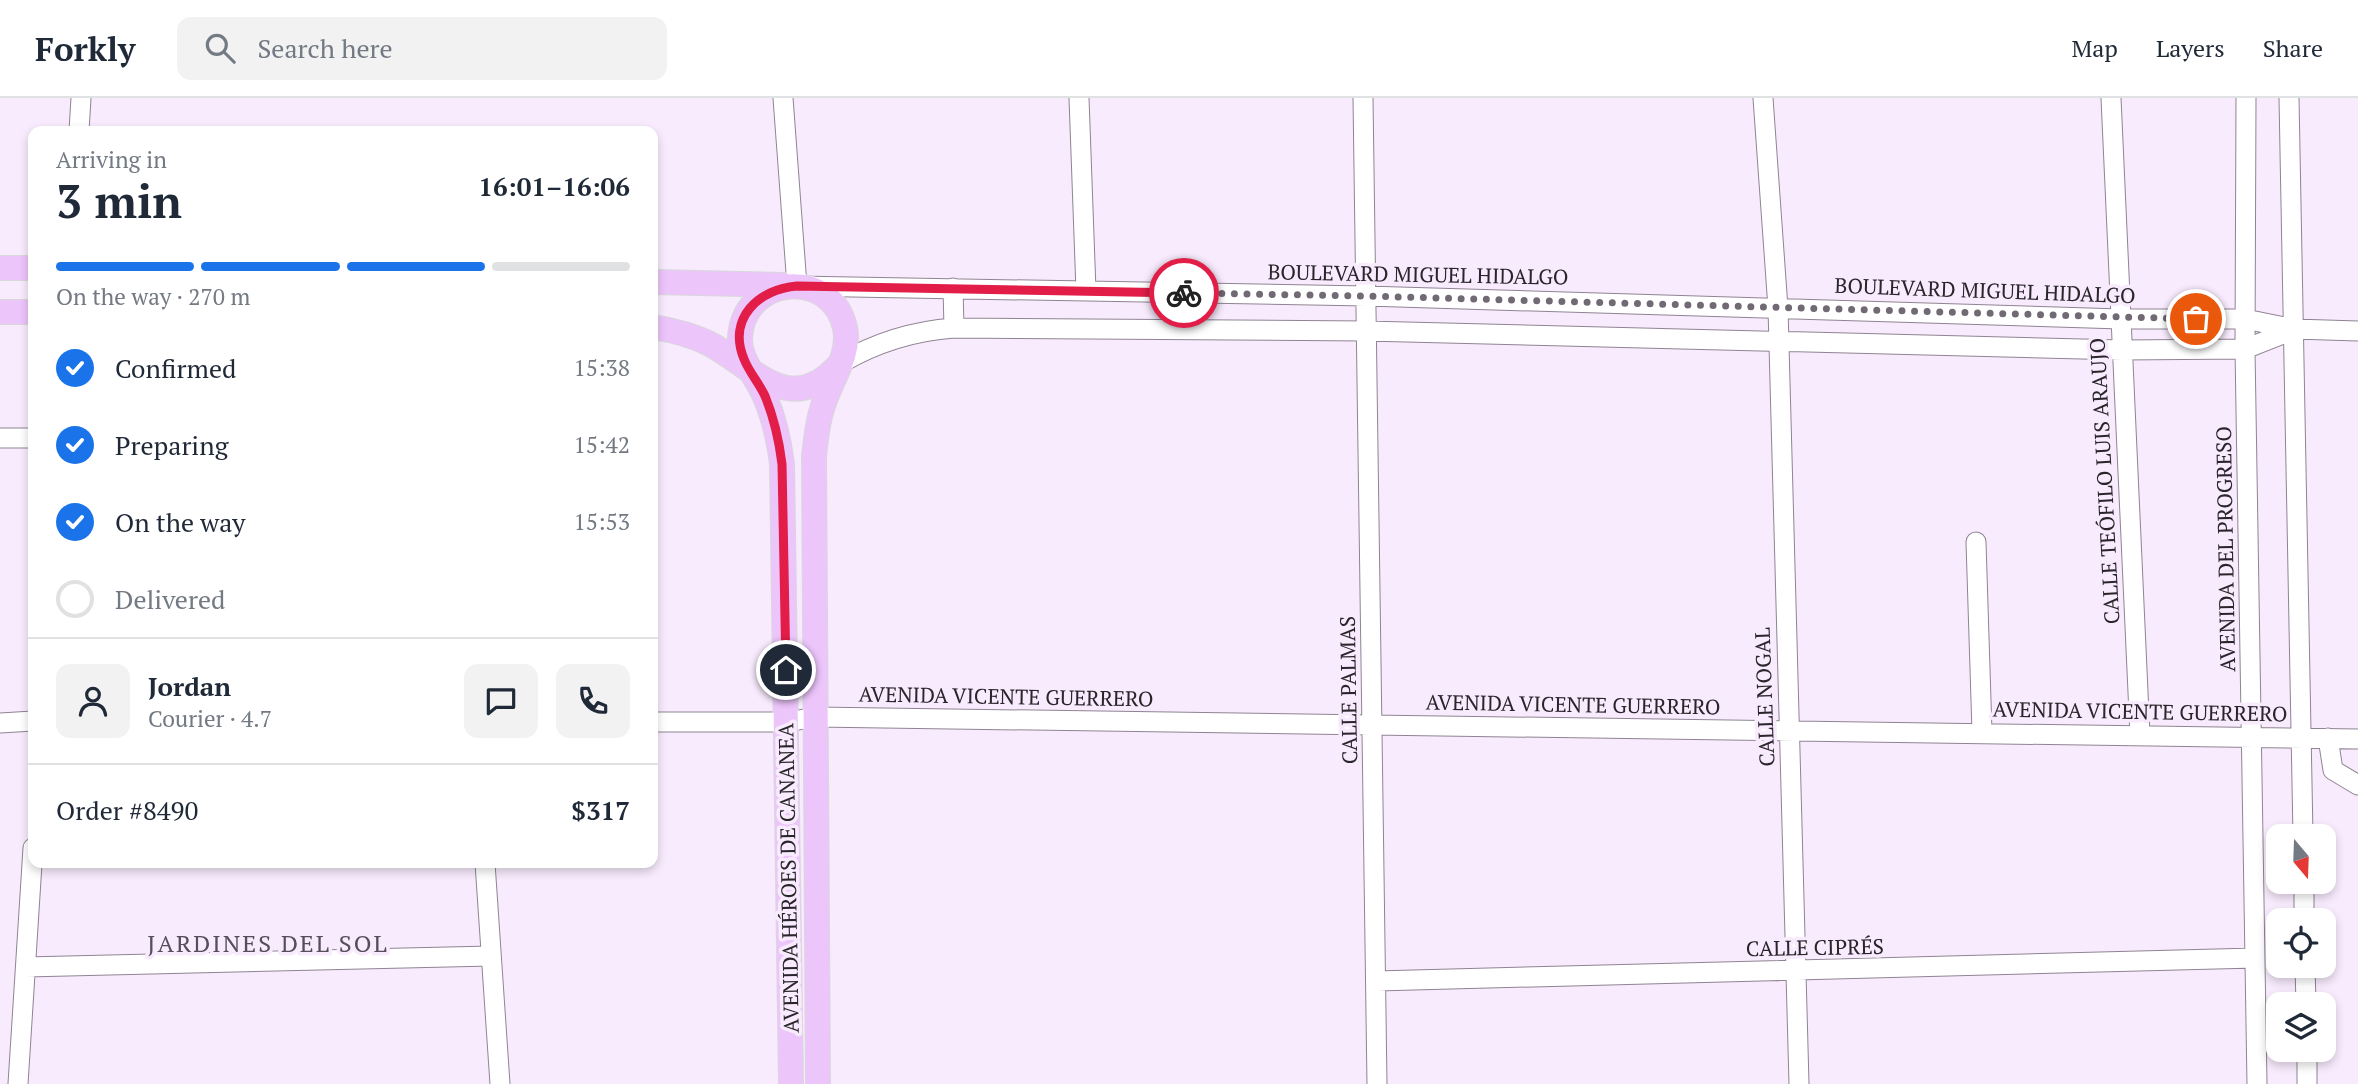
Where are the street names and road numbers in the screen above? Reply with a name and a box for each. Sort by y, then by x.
street label: BOULEVARD MIGUEL HIDALGO [1267,257,1569,291]
street label: BOULEVARD MIGUEL HIDALGO [1834,271,2136,309]
street label: CALLE TEÓFILO LUIS ARAUJO [2083,337,2125,625]
street label: AVENIDA DEL PROGRESO [2209,426,2241,672]
street label: CALLE PALMAS [1333,616,1363,764]
street label: CALLE NOGAL [1748,627,1780,767]
street label: AVENIDA VICENTE GUERRERO [858,679,1154,713]
street label: AVENIDA VICENTE GUERRERO [1425,687,1721,721]
street label: AVENIDA VICENTE GUERRERO [1992,694,2288,728]
street label: AVENIDA HÉROES DE CANANEA [771,722,805,1033]
street label: CALLE CIPRÉS [1746,932,1884,962]

